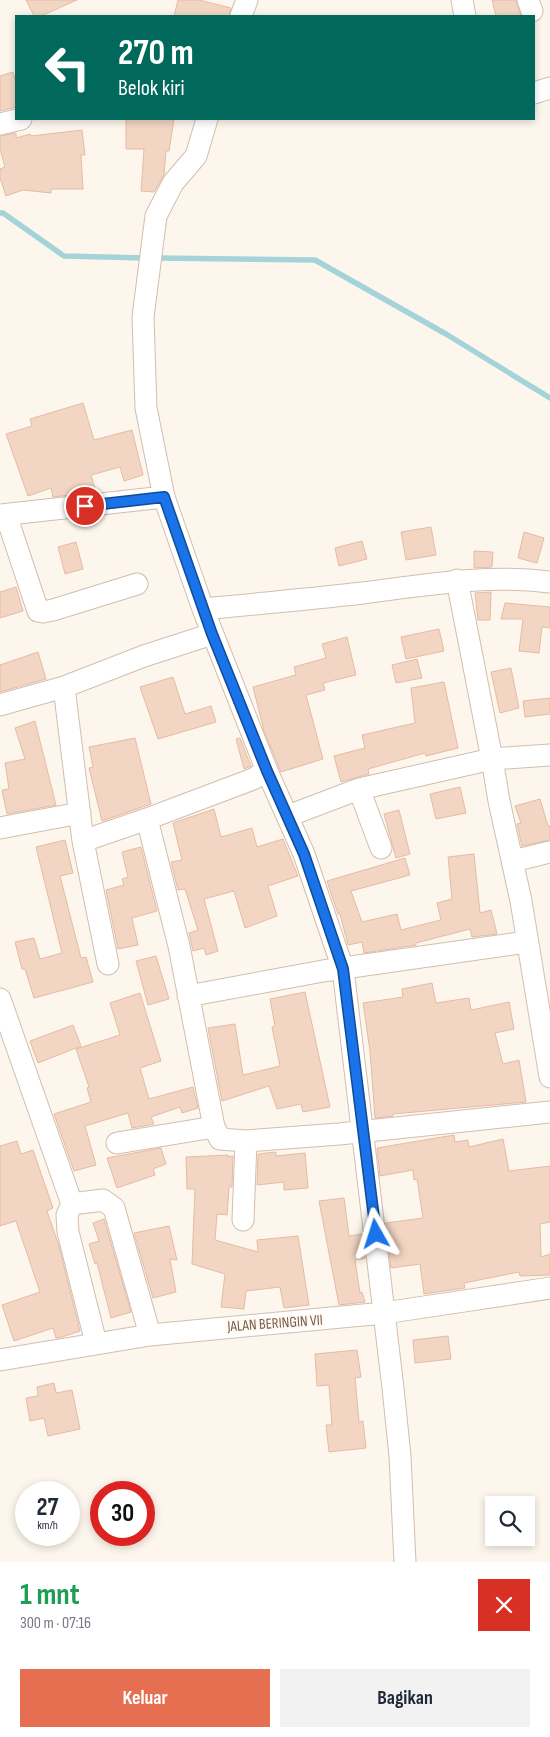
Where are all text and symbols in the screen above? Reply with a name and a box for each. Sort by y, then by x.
text: 270 m [118,32,194,75]
icon: left [35,35,100,100]
text: Belok kiri [118,75,185,102]
pin [64,485,106,527]
icon: arrive [71,492,99,520]
position arrow [349,1207,401,1259]
street label: JALAN BERINGIN VII [226,1311,323,1336]
speed limit sign: 30 [90,1481,155,1546]
text: 27 [37,1492,58,1523]
map controls [485,1496,535,1546]
button: search [485,1496,535,1546]
text: km/h [37,1518,58,1533]
text: 1 mnt [20,1577,80,1613]
button: close [478,1579,530,1631]
text: 300 m · 07:16 [20,1614,91,1633]
button: Keluar [20,1669,270,1727]
button: Bagikan [280,1669,530,1727]

